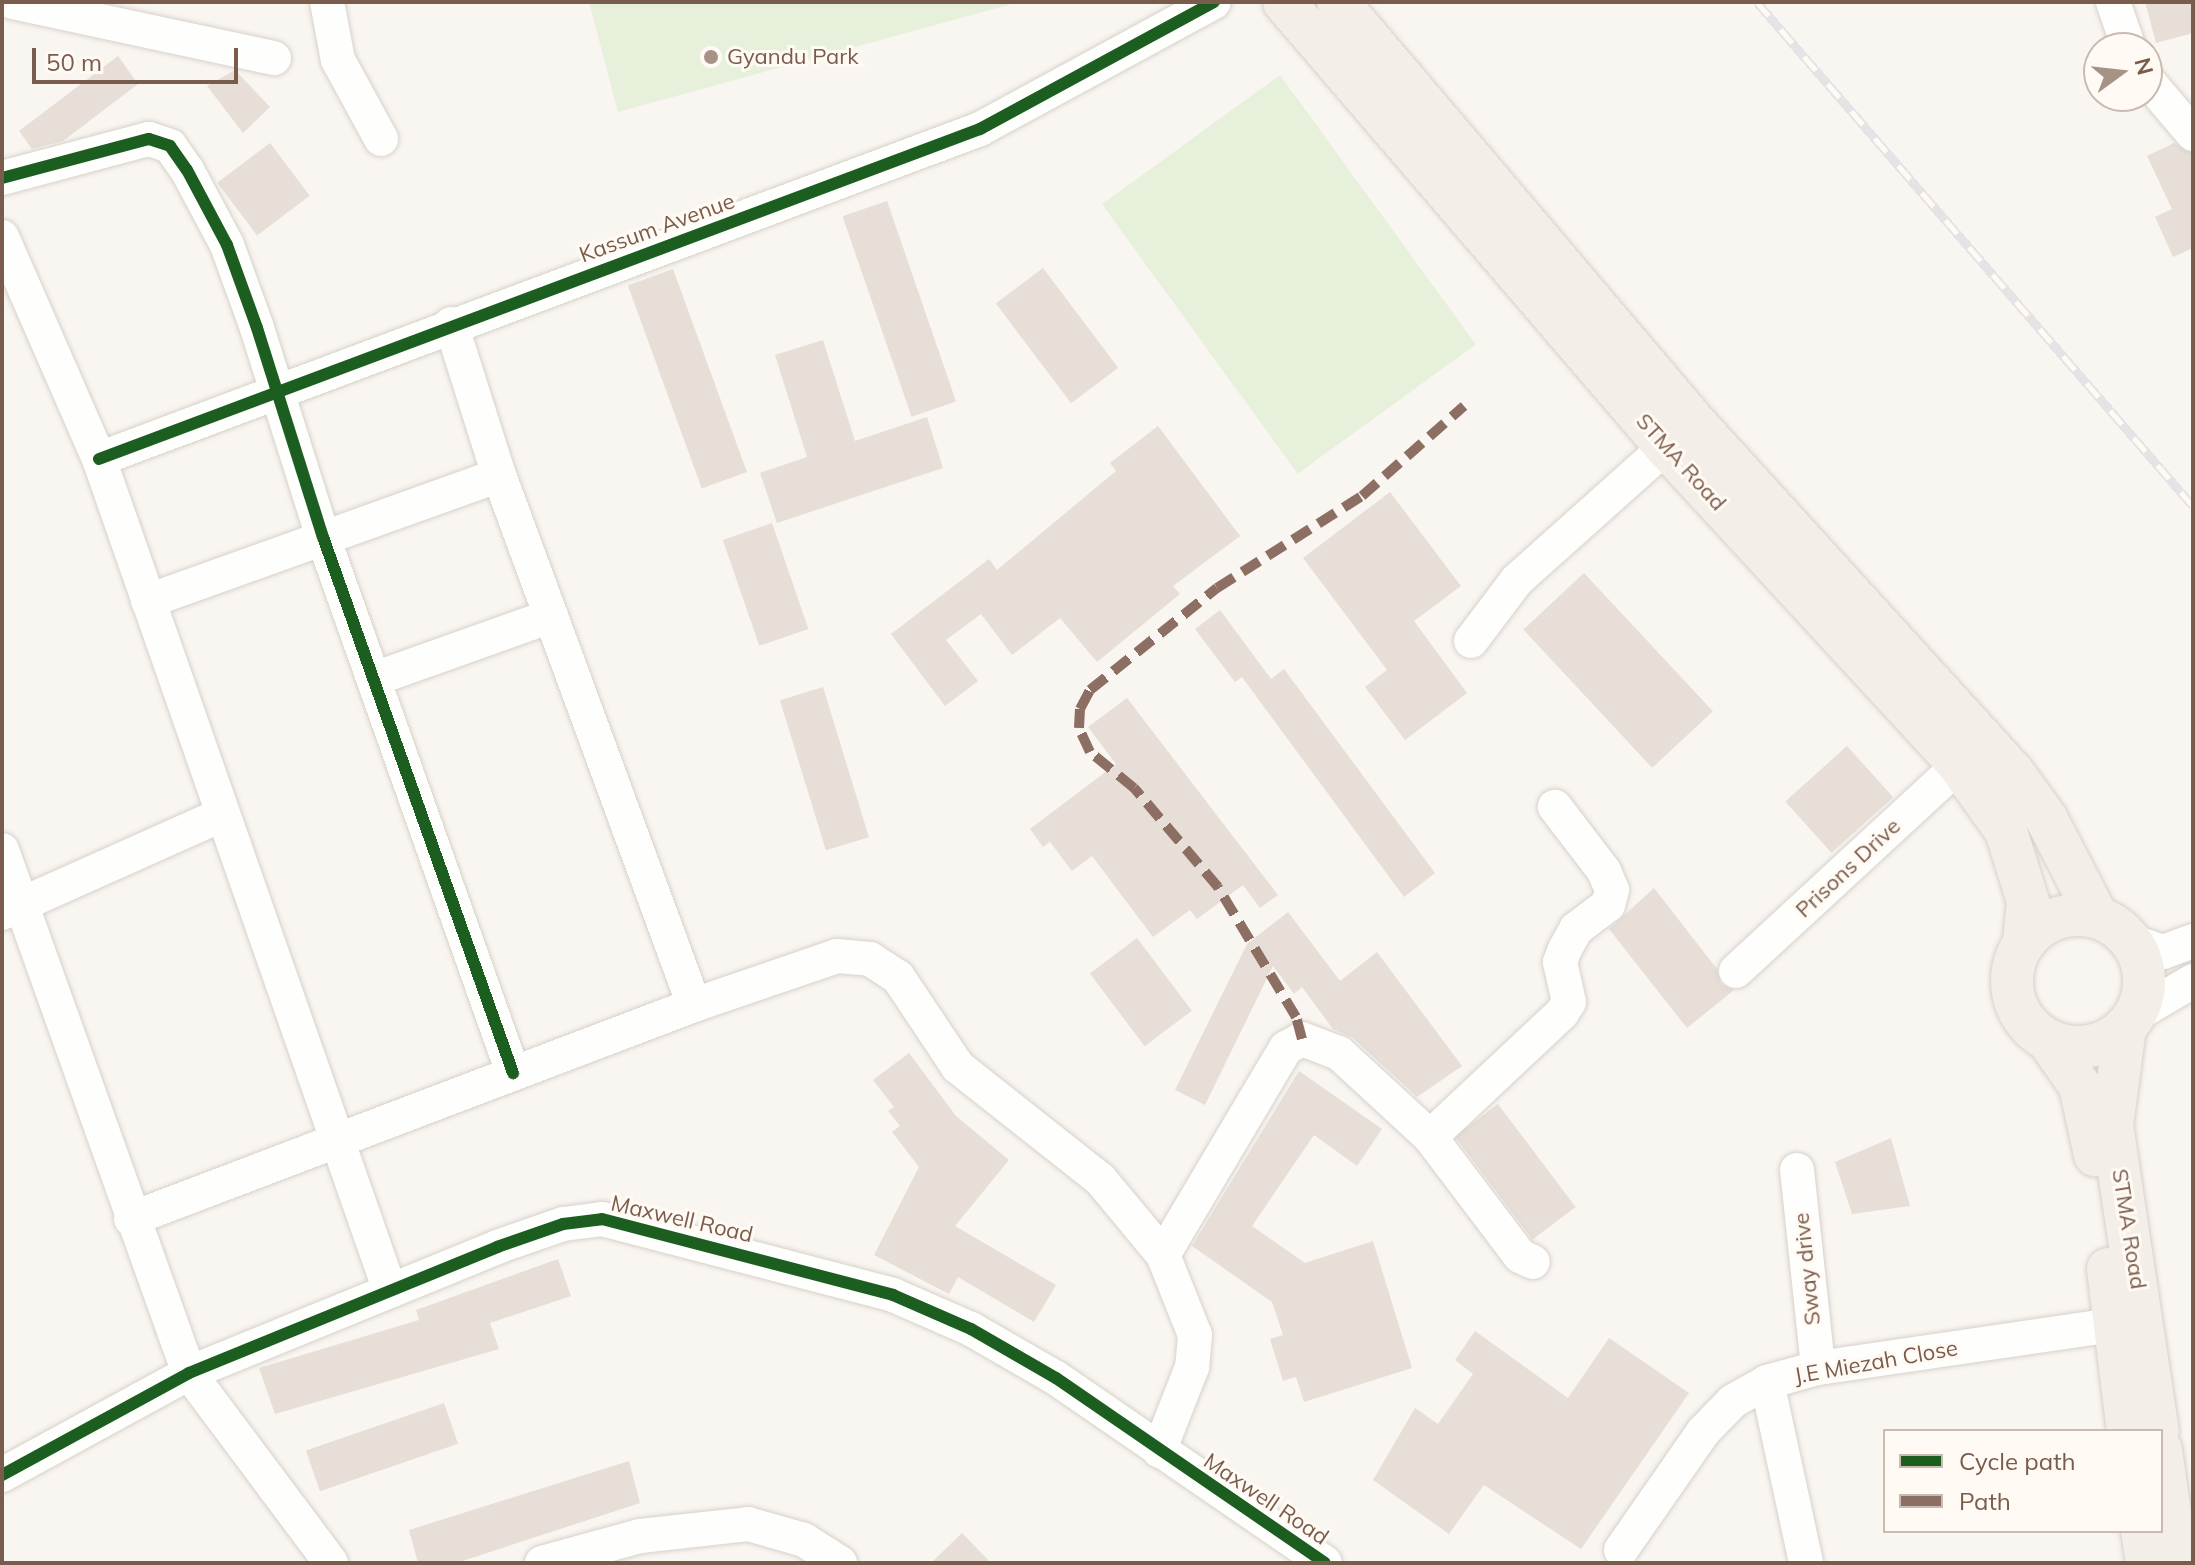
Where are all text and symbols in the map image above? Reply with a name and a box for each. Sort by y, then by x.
scale bar [36,32,242,82]
north arrow [2083,32,2163,112]
place label: Gyandu Park [727,44,859,70]
text: 50 m [46,47,102,77]
marker: Gyandu Park [702,48,720,66]
text: N [2129,55,2160,78]
street label: Kassum Avenue [576,188,738,268]
street label: STMA Road [1631,408,1731,516]
street label: Prisons Drive [1790,813,1906,923]
street label: STMA Road [2106,1167,2152,1291]
street label: Maxwell Road [609,1190,755,1248]
street label: Sway drive [1788,1211,1826,1327]
street label: J.E Miezah Close [1792,1335,1960,1389]
legend [1883,1429,2163,1533]
text: Cycle path [1959,1446,2076,1476]
street label: Maxwell Road [1199,1448,1333,1550]
text: Path [1959,1486,2011,1516]

